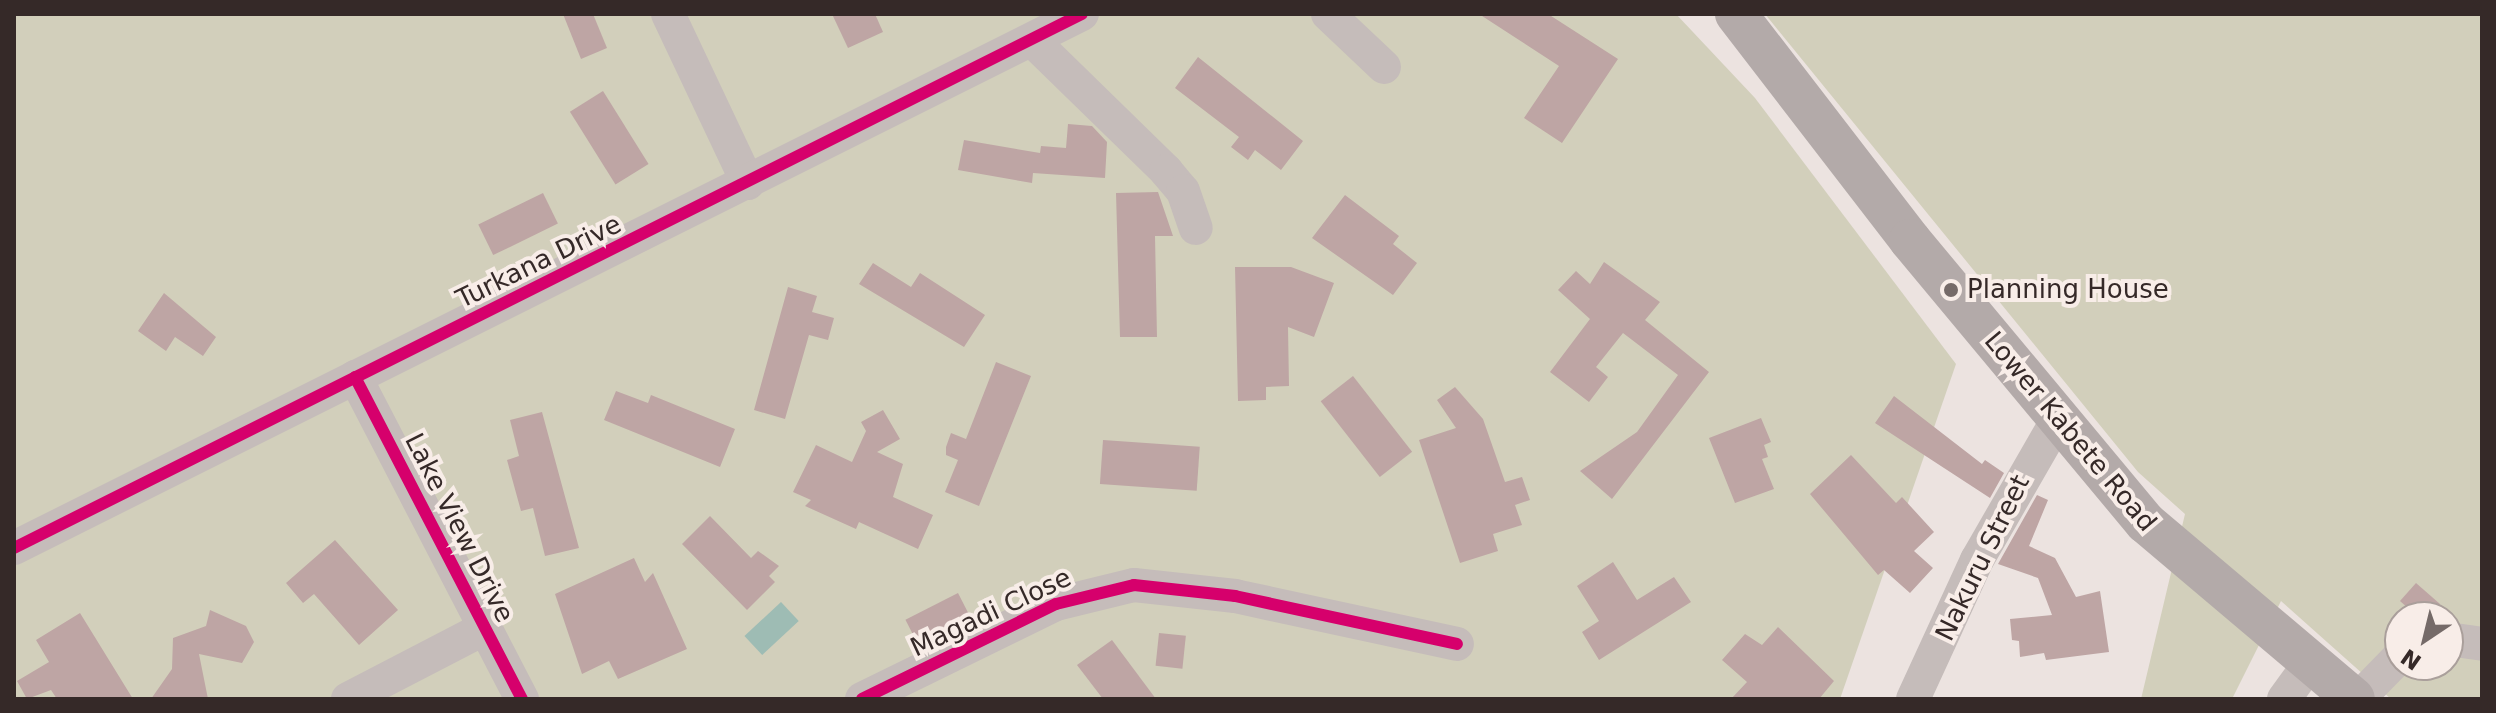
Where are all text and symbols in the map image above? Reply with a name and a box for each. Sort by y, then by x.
street label: Turkana Drive [451,209,627,315]
place label: Planning House [1967,274,2169,306]
marker: Planning House [1942,281,1960,299]
street label: Lower Kabete Road [1977,326,2163,538]
street label: Lake View Drive [398,428,520,628]
street label: Nakuru Street [1929,470,2037,646]
street label: Magadi Close [906,562,1076,664]
north arrow [2384,601,2464,681]
text: N [2396,644,2426,675]

